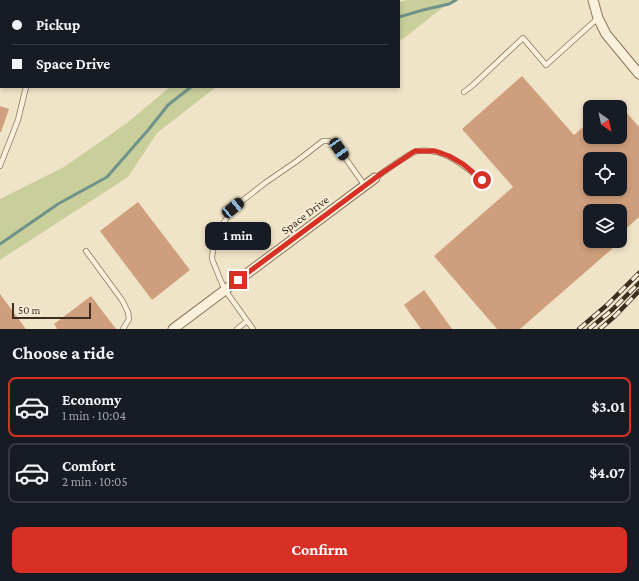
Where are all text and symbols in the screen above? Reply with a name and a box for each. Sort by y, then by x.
text: Pickup [36,17,80,33]
text: Space Drive [36,56,110,72]
north arrow [583,100,627,144]
map controls [583,100,627,248]
car [327,136,351,162]
button: locate [583,152,627,196]
route start [473,171,491,189]
street label: Space Drive [278,193,332,237]
car [220,196,246,220]
button: layers [583,204,627,248]
callout: 1 min [205,222,271,250]
text: 1 min [223,228,253,243]
route end [229,271,247,289]
scale bar [12,301,91,320]
text: 50 m [18,304,40,316]
text: Choose a ride [12,343,114,363]
icon: car [14,389,50,425]
text: Economy [62,392,121,408]
text: $3.01 [592,399,625,415]
text: 1 min · 10:04 [62,408,126,423]
icon: car [14,455,50,491]
text: Comfort [62,458,116,474]
text: $4.07 [590,465,625,481]
text: 2 min · 10:05 [62,474,128,489]
button: Confirm [12,527,627,573]

